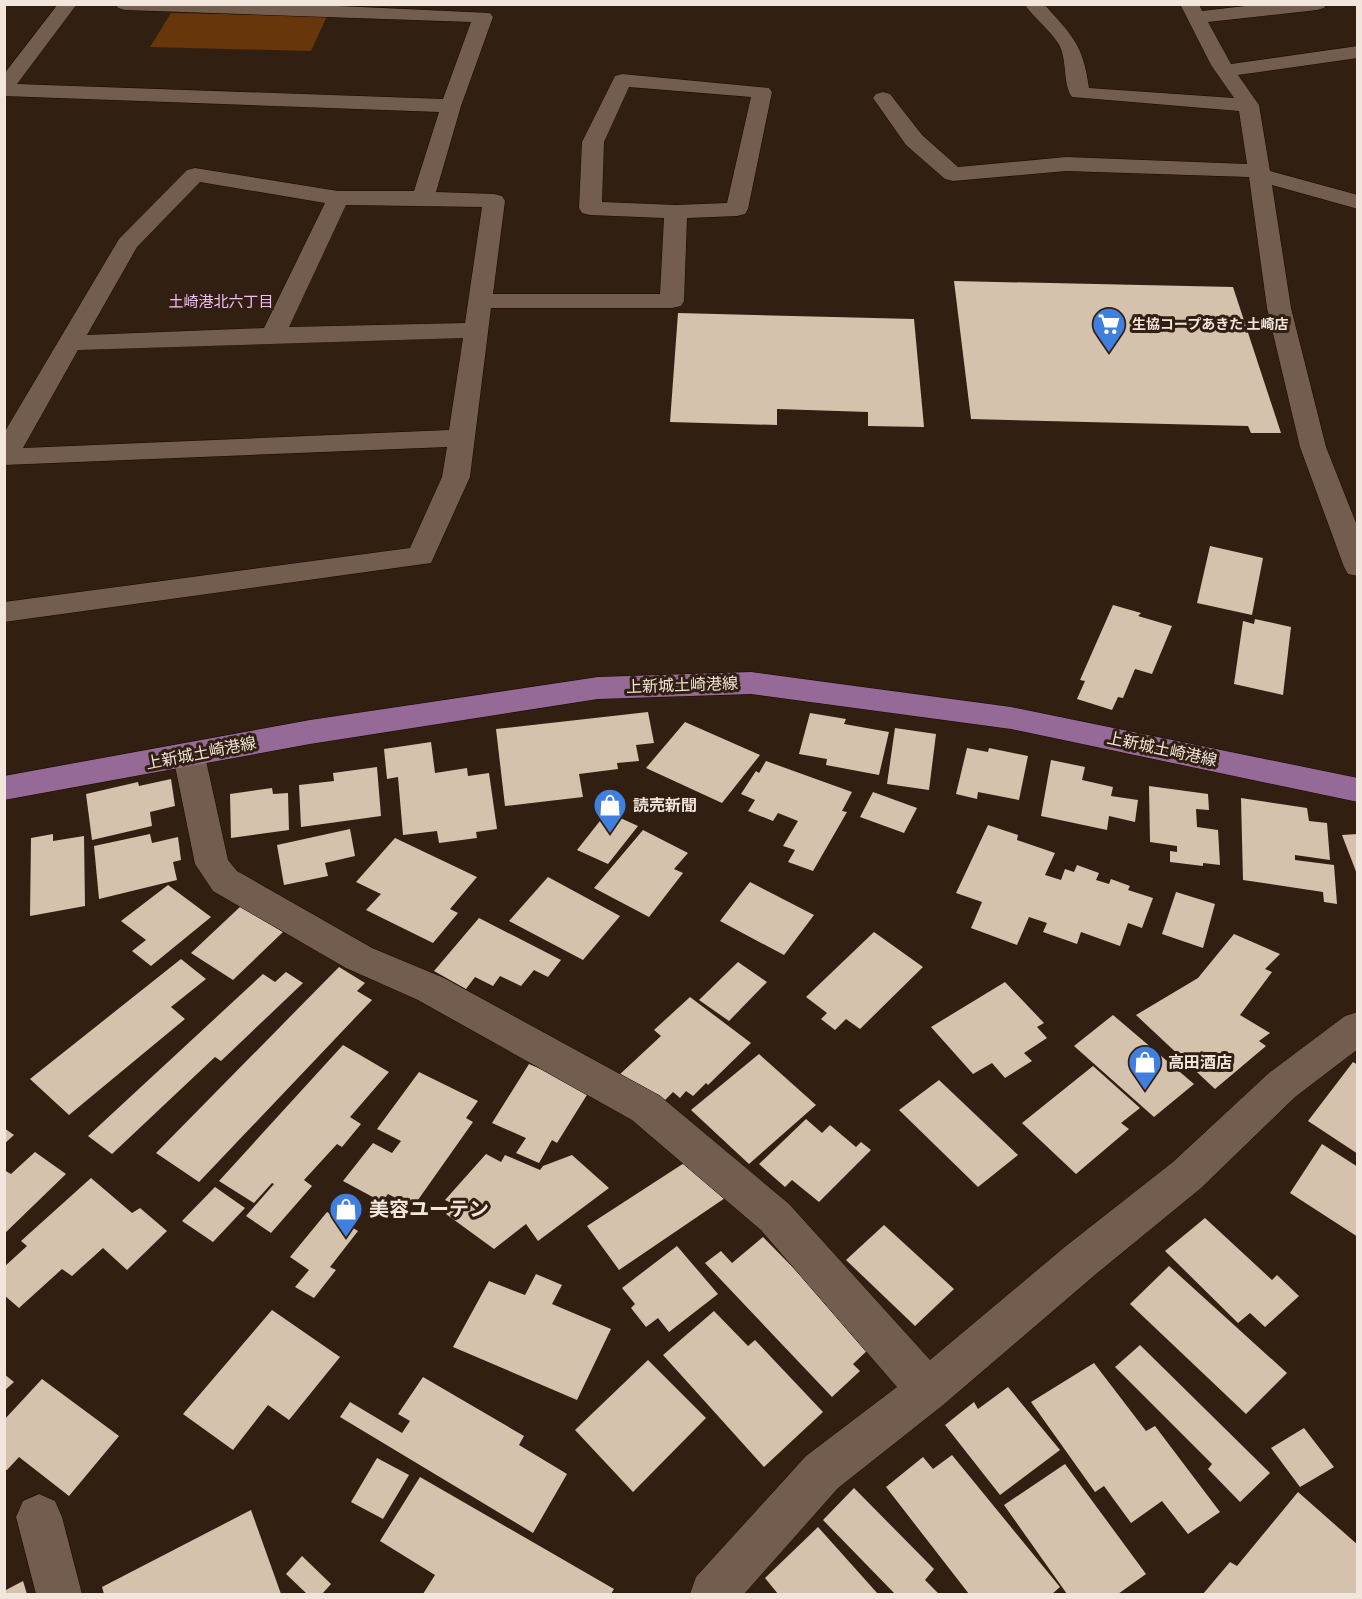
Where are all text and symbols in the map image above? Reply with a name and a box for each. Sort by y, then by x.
district label: 土崎港北六丁目 [168,293,274,311]
supermarket icon: 生協コープあきた 土崎店 [1091,306,1127,353]
place label: 生協コープあきた 土崎店 [1132,316,1289,332]
street label: 上新城土崎港線 [626,674,738,696]
street label: 上新城土崎港線 [1105,728,1219,770]
street label: 上新城土崎港線 [144,733,258,773]
shop icon: 読売新聞 [592,787,628,834]
place label: 読売新聞 [633,796,697,815]
shop icon: 高田酒店 [1127,1044,1163,1091]
place label: 高田酒店 [1168,1053,1232,1072]
shop icon: 美容ユーテン [328,1191,364,1238]
place label: 美容ユーテン [369,1197,489,1221]

